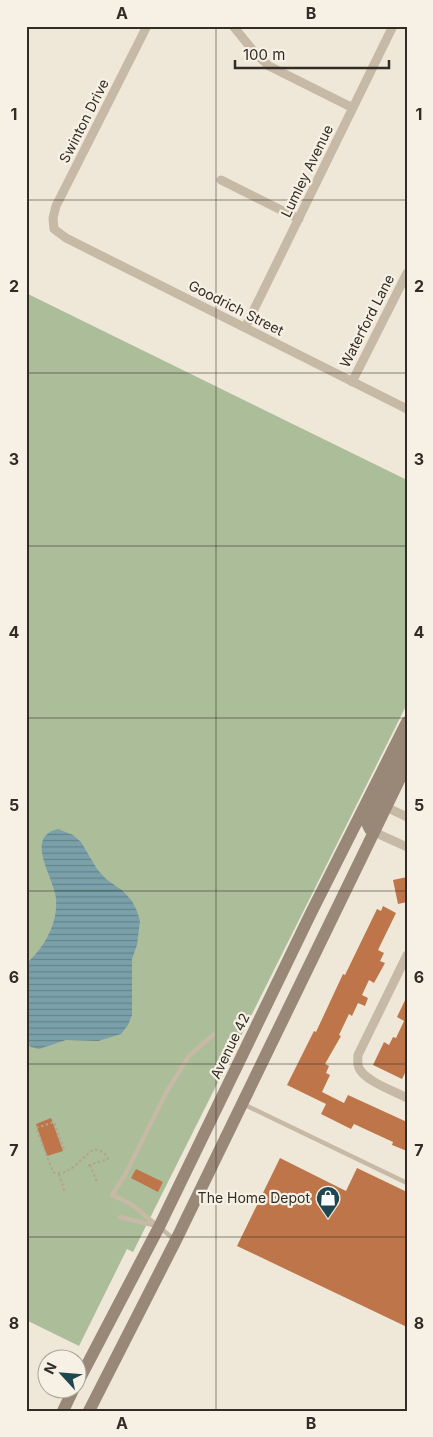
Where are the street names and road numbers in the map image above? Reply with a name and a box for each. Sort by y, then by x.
street label: Swinton Drive [55,76,112,166]
street label: Lumley Avenue [277,122,336,220]
street label: Waterford Lane [336,271,397,370]
street label: Goodrich Street [186,276,287,339]
street label: Avenue 42 [206,1010,253,1081]

